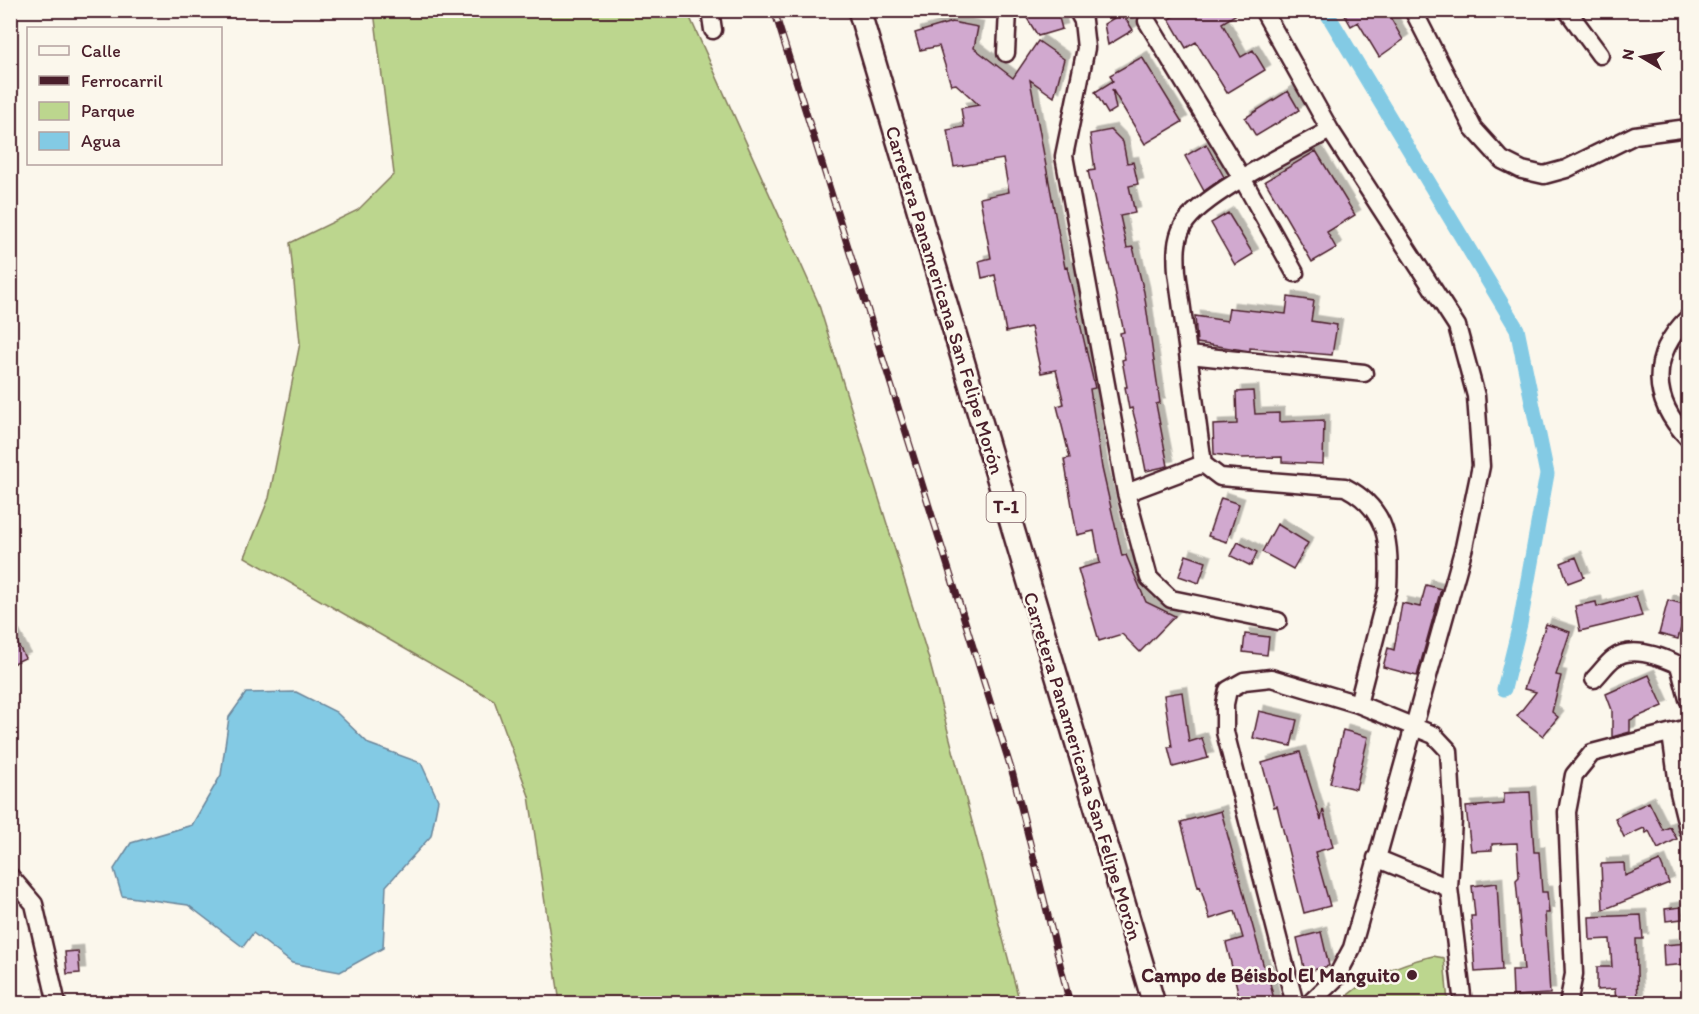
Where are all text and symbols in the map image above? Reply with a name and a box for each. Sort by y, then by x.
legend [27,27,222,165]
north arrow [1612,27,1672,87]
text: Calle [81,40,121,62]
text: N [1617,48,1638,61]
text: Ferrocarril [81,70,163,92]
text: Parque [81,100,135,122]
street label: Carretera Panamericana San Felipe Morón [880,123,1010,477]
text: Agua [81,130,121,152]
road number: T-1 [986,492,1026,522]
street label: Carretera Panamericana San Felipe Morón [1018,589,1148,943]
place label: Campo de Béisbol El Manguito [1141,963,1400,988]
marker: Campo de Béisbol El Manguito [1405,968,1419,982]

